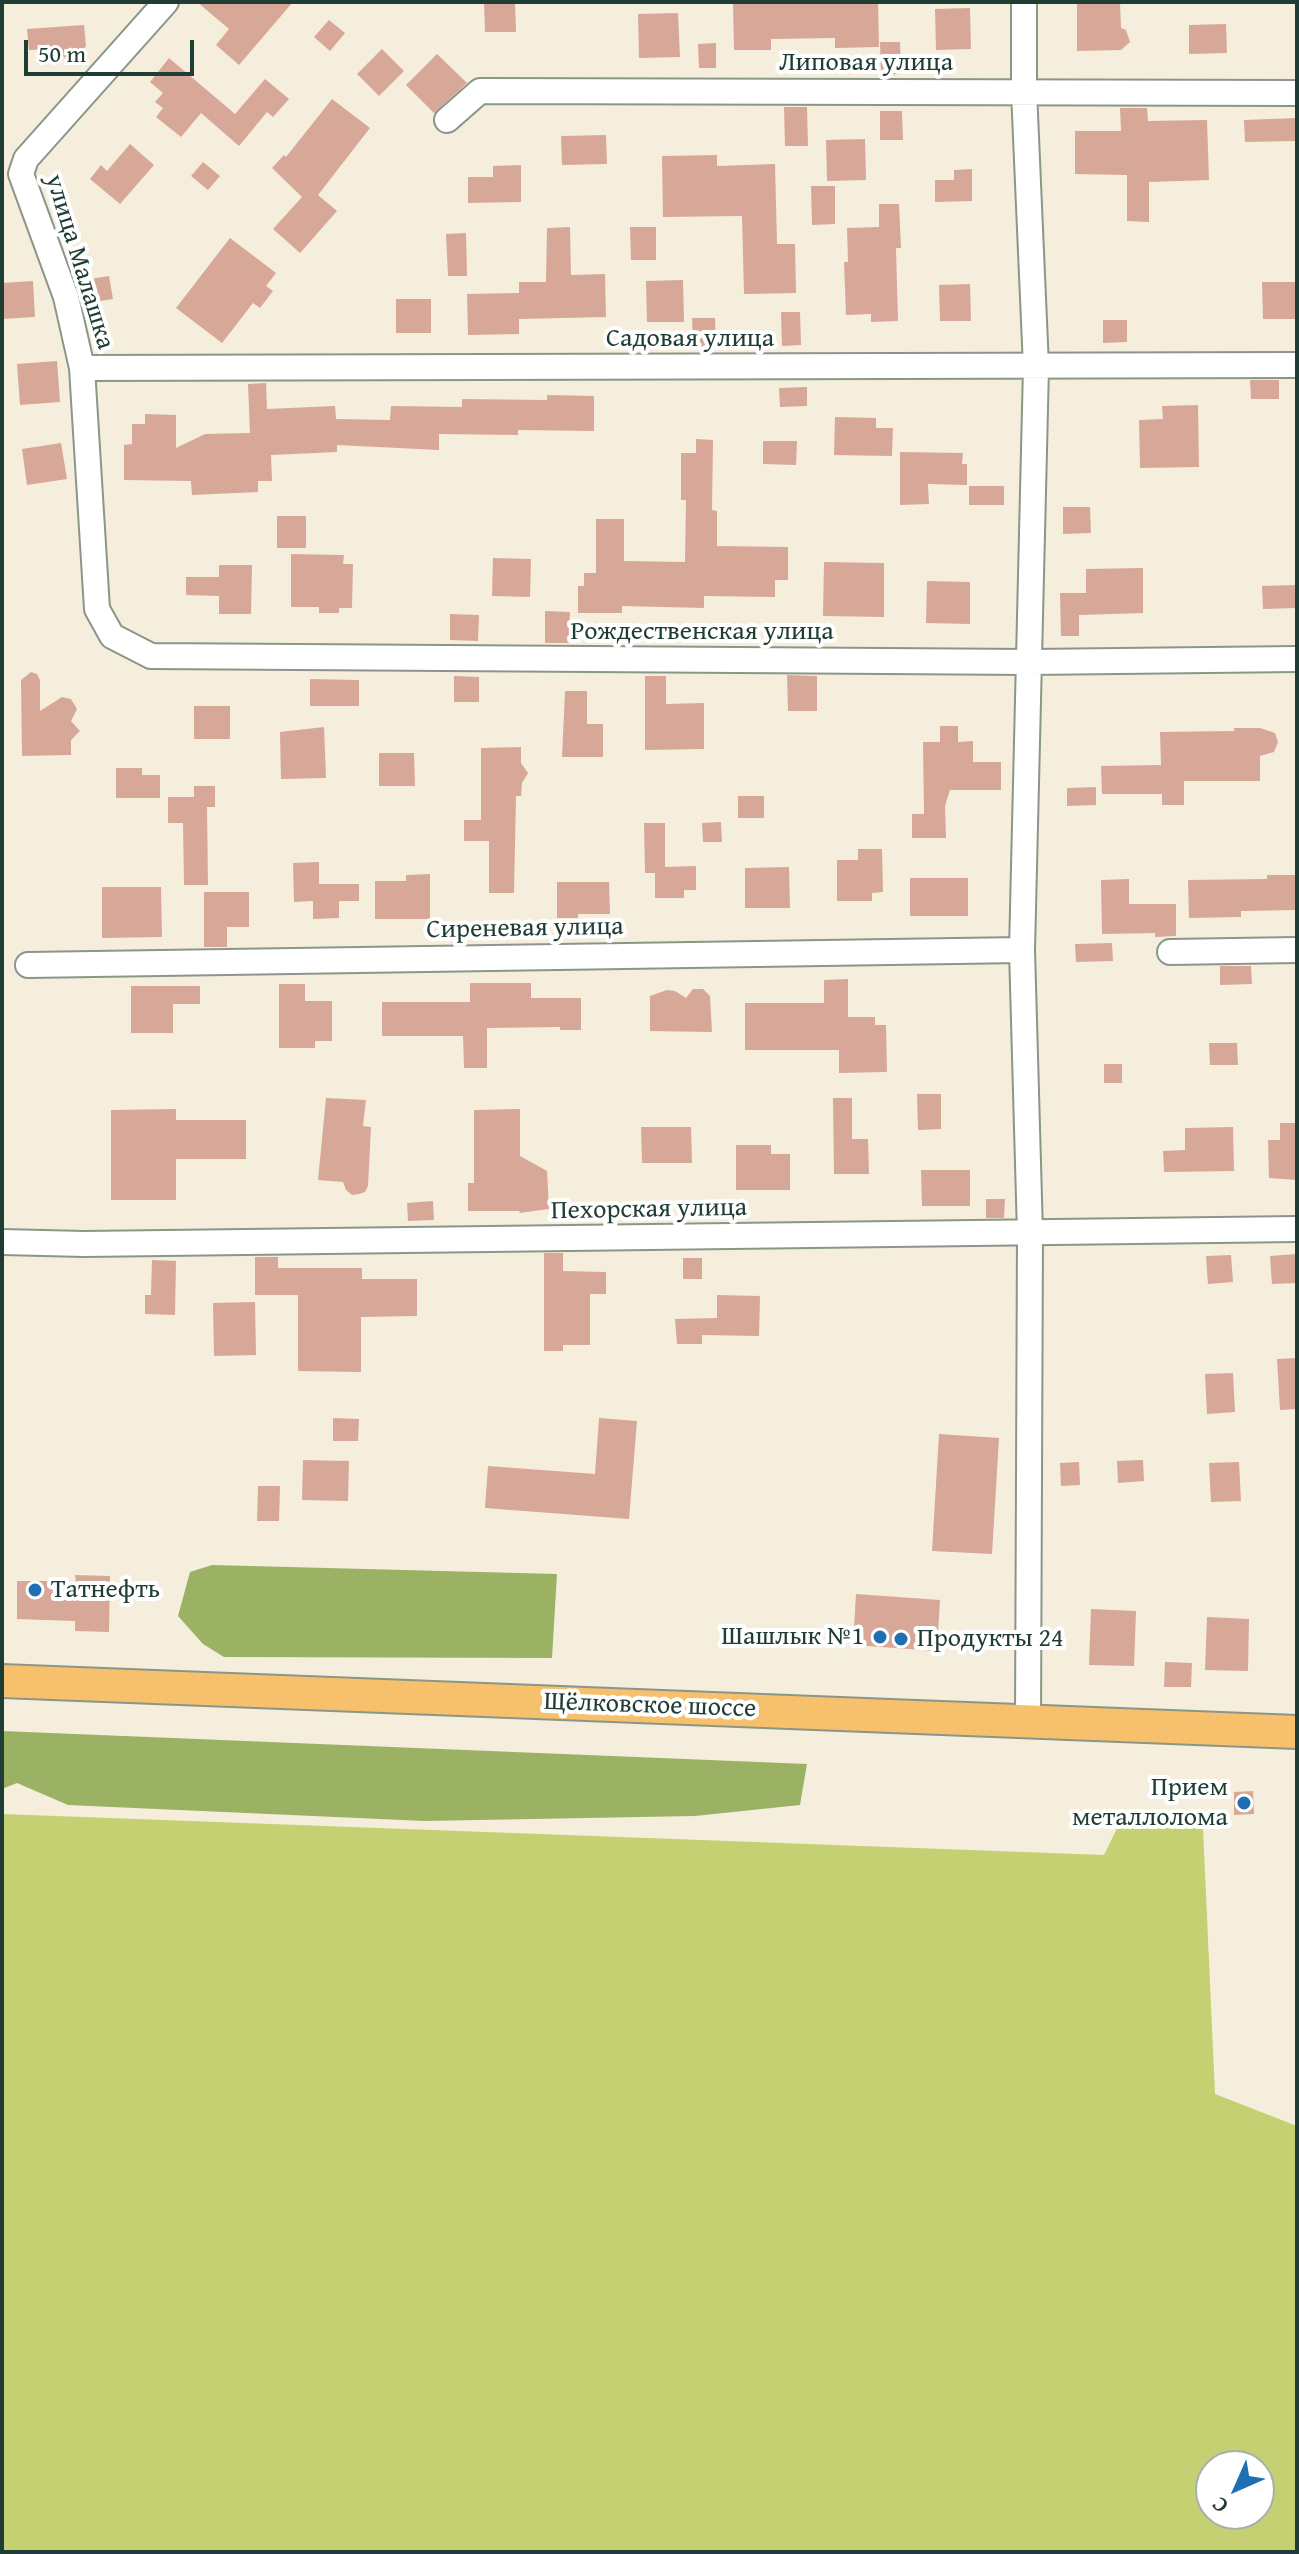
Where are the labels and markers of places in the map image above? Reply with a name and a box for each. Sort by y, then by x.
place label: Татнефть [51,1574,160,1606]
marker: Татнефть [26,1581,44,1599]
place label: Шашлык №1 [721,1621,864,1653]
place label: Продукты 24 [917,1623,1064,1655]
marker: Шашлык №1 [871,1628,889,1646]
marker: Продукты 24 [892,1630,910,1648]
place label: Прием металлолома [1072,1772,1228,1834]
marker: Прием металлолома [1235,1794,1253,1812]

